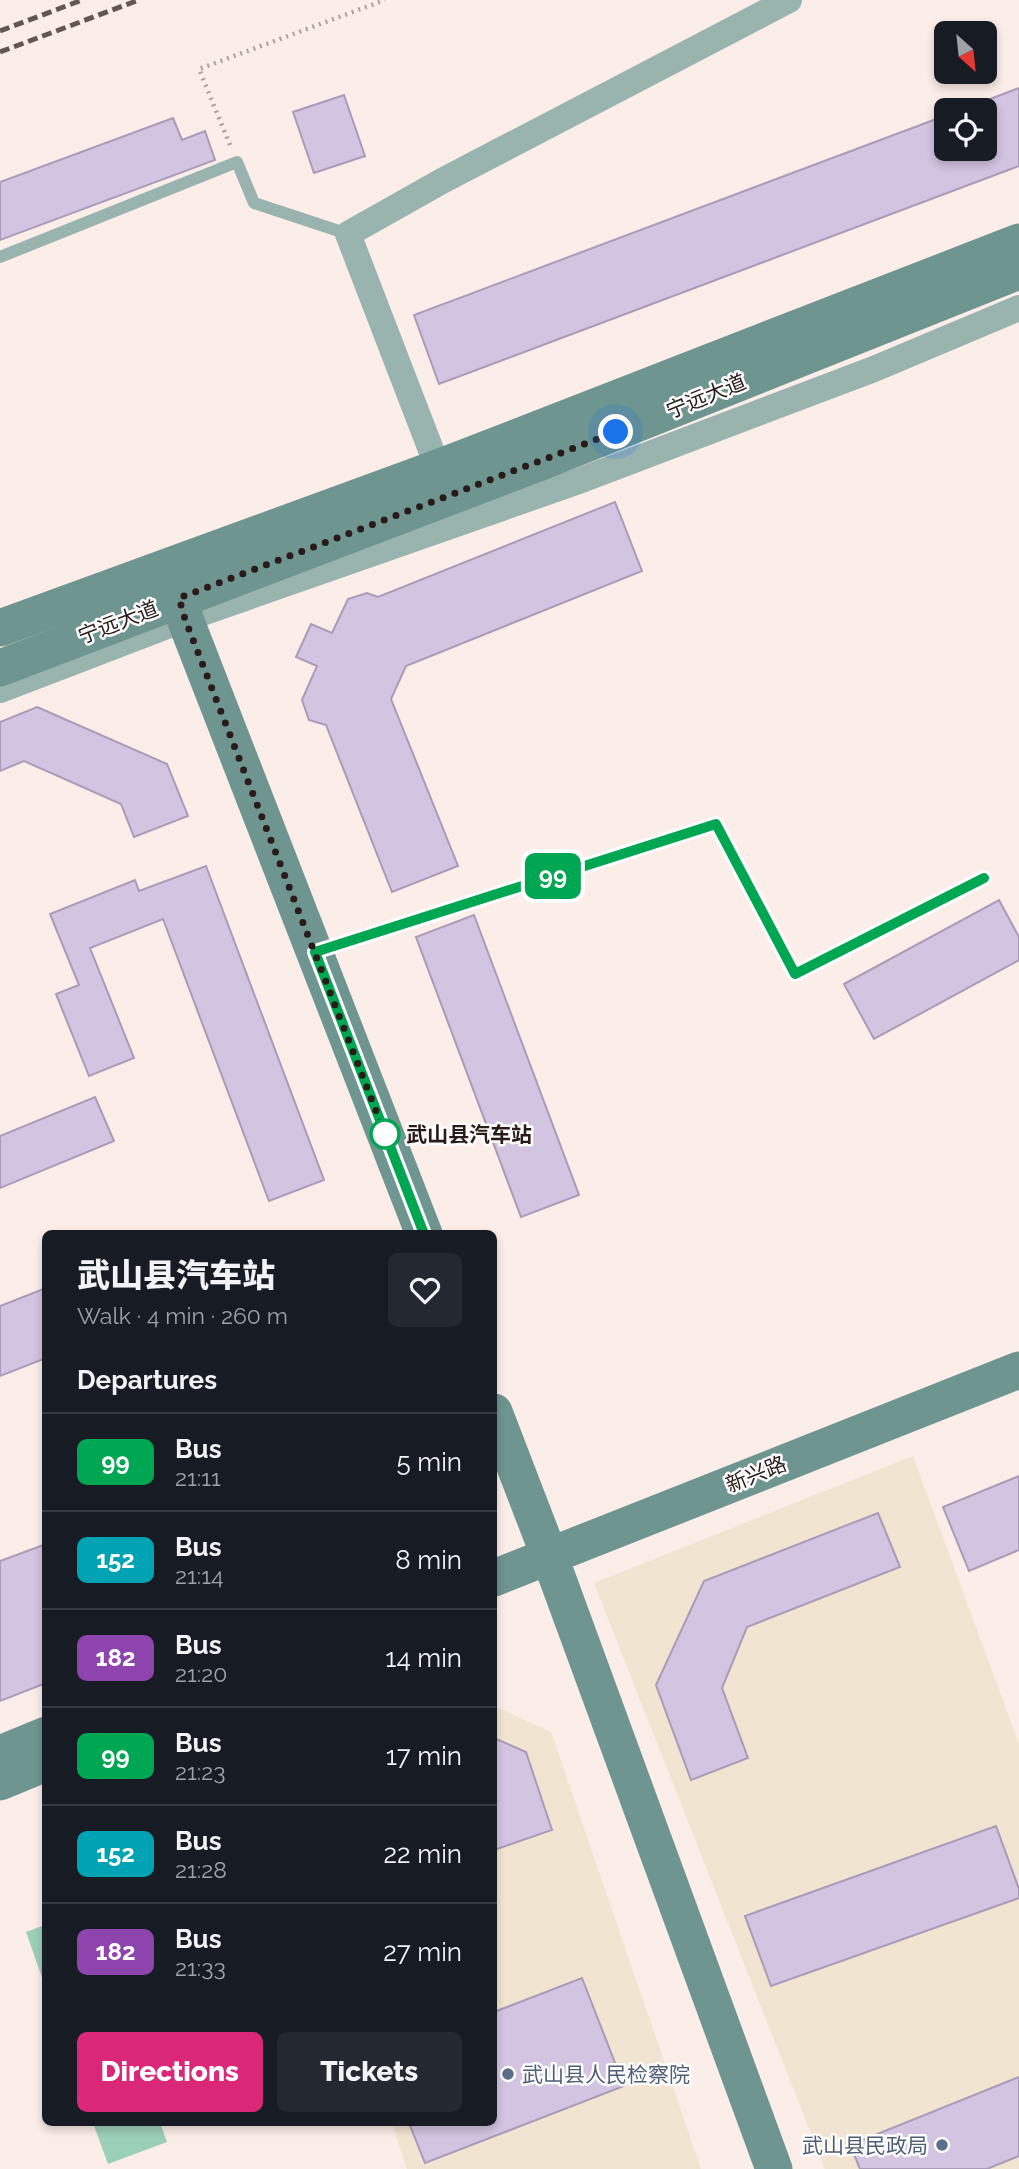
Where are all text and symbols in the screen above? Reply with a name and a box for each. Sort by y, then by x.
north arrow [934,21,998,84]
map controls [934,21,997,161]
button: locate [934,98,997,161]
street label: 宁远大道 [662,369,750,423]
your location [598,414,633,449]
street label: 宁远大道 [74,595,162,649]
line badge: 99 [522,853,584,899]
text: 99 [539,861,567,890]
marker: 武山县汽车站 [370,1119,400,1149]
place label: 武山县汽车站 [406,1122,532,1147]
button: heart [388,1253,462,1327]
text: 武山县汽车站 [77,1256,275,1295]
text: Walk · 4 min · 260 m [77,1302,288,1329]
text: Departures [77,1365,217,1395]
text: Bus [175,1434,222,1464]
text: 99 [101,1447,130,1476]
text: 5 min [396,1447,462,1477]
street label: 新兴路 [722,1451,790,1497]
text: 21:11 [175,1464,221,1491]
text: Bus [175,1532,222,1562]
text: 152 [96,1545,135,1574]
text: 8 min [395,1545,462,1575]
text: 21:14 [175,1562,224,1589]
text: Bus [175,1630,222,1660]
text: 182 [96,1643,135,1672]
text: 14 min [385,1643,462,1673]
text: 21:20 [175,1660,227,1687]
text: Bus [175,1728,222,1758]
text: 99 [101,1741,130,1770]
text: 17 min [386,1741,462,1771]
text: 21:23 [175,1758,225,1785]
text: Bus [175,1826,222,1856]
text: 152 [96,1839,135,1868]
text: 22 min [384,1839,462,1869]
text: 21:28 [175,1856,227,1883]
text: Bus [175,1924,222,1954]
text: 182 [96,1937,135,1966]
text: 27 min [383,1937,462,1967]
text: 21:33 [175,1954,226,1981]
button: Directions [77,2032,263,2112]
button: Tickets [277,2032,462,2112]
place label: 武山县人民检察院 [522,2062,690,2087]
marker: 武山县人民检察院 [500,2066,516,2082]
place label: 武山县民政局 [802,2133,928,2158]
marker: 武山县民政局 [934,2137,950,2153]

